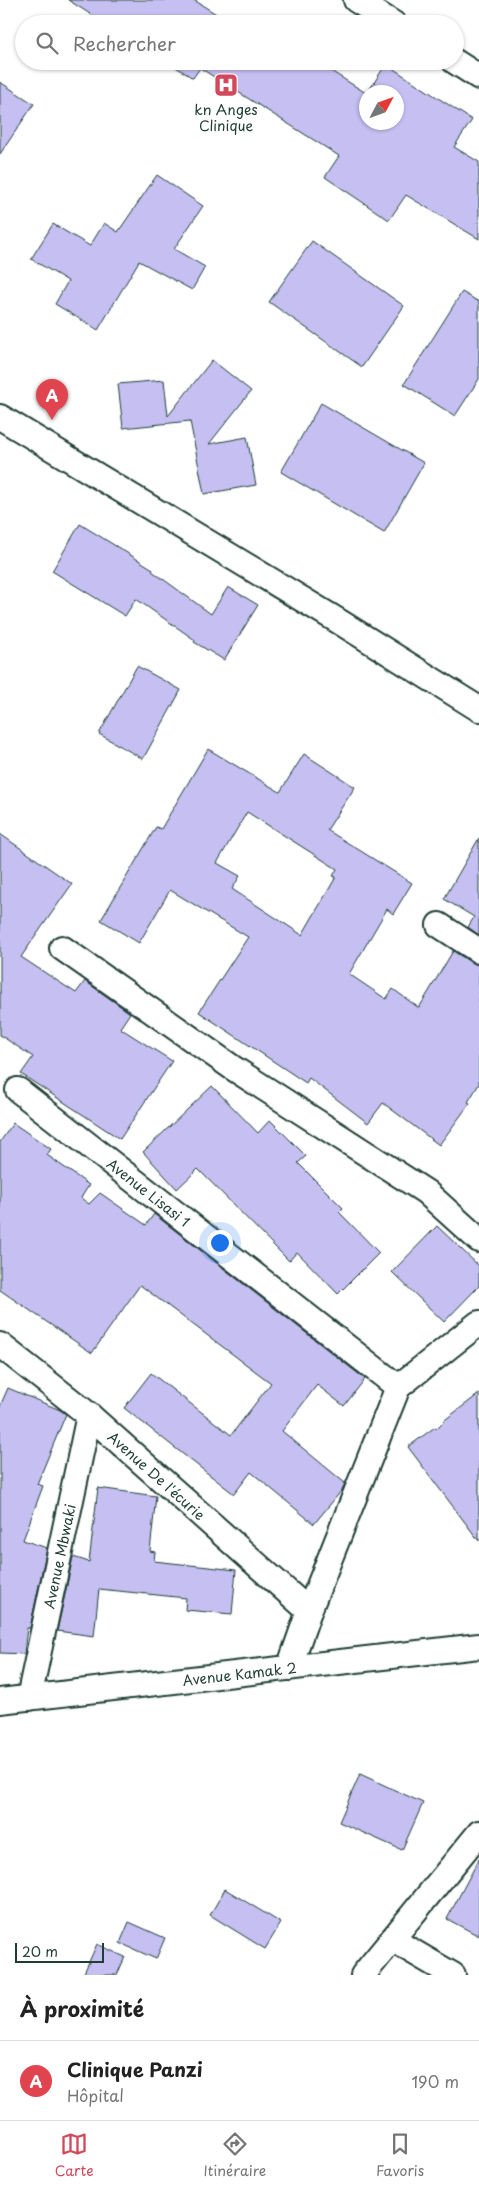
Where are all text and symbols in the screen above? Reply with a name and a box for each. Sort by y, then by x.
search box [15,15,464,70]
icon: search [33,29,61,57]
text: Rechercher [73,29,176,57]
hospital icon: kn Anges Clinique [213,72,239,98]
north arrow [359,85,404,130]
place label: kn Anges Clinique [194,99,258,136]
pin: A [36,379,68,420]
street label: Avenue Lisasi 1 [103,1153,195,1232]
your location [207,1230,233,1256]
street label: Avenue De l'écurie [103,1426,210,1524]
street label: Avenue Mbwaki [38,1502,80,1610]
street label: Avenue Kamak 2 [181,1657,298,1690]
scale bar [15,1940,104,1963]
text: 20 m [22,1941,58,1962]
text: À proximité [20,1992,144,2024]
text: Clinique Panzi [67,2055,203,2083]
text: A [30,2069,42,2093]
text: 190 m [411,2069,459,2093]
text: Hôpital [67,2083,124,2107]
tab: Carte [55,2130,94,2181]
tab: Itinéraire [203,2130,266,2181]
tab: Favoris [376,2130,424,2181]

